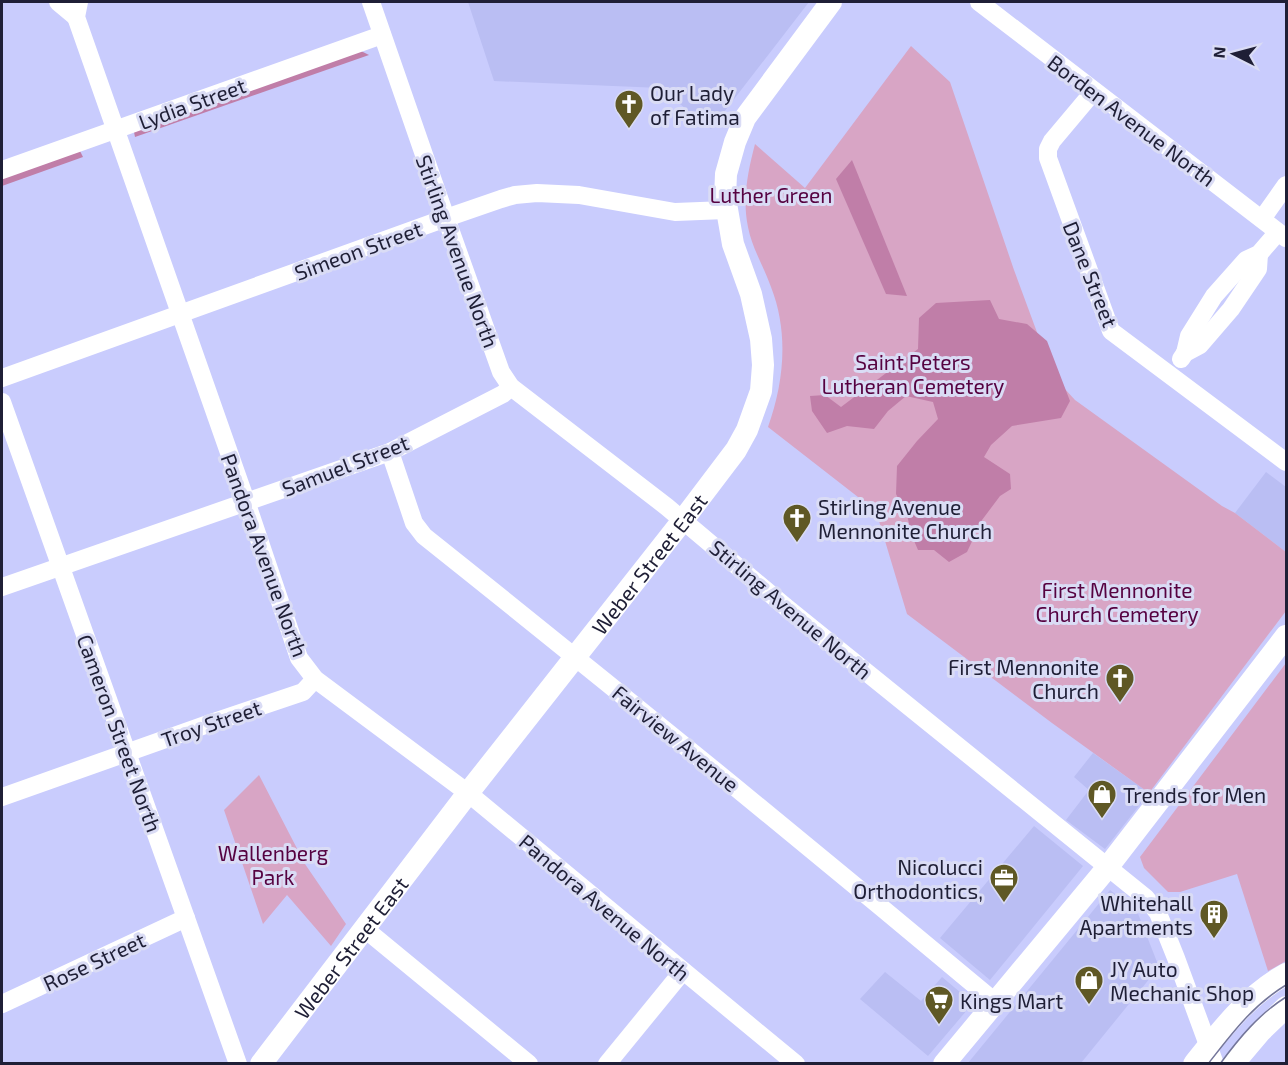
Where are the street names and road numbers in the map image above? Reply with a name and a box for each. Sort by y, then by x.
street label: Borden Avenue North [1043,49,1221,191]
street label: Lydia Street [135,72,249,134]
street label: Stirling Avenue North [411,151,505,351]
street label: Simeon Street [291,215,425,285]
street label: Dane Street [1058,217,1124,331]
street label: Samuel Street [278,429,412,501]
street label: Pandora Avenue North [217,450,313,660]
street label: Weber Street East [586,488,711,639]
street label: Stirling Avenue North [705,534,877,684]
street label: Cameron Street North [73,631,167,835]
street label: Fairview Avenue [608,679,744,797]
street label: Troy Street [158,694,264,752]
street label: Pandora Avenue North [515,828,695,986]
street label: Weber Street East [288,871,412,1023]
street label: Rose Street [39,926,149,996]

